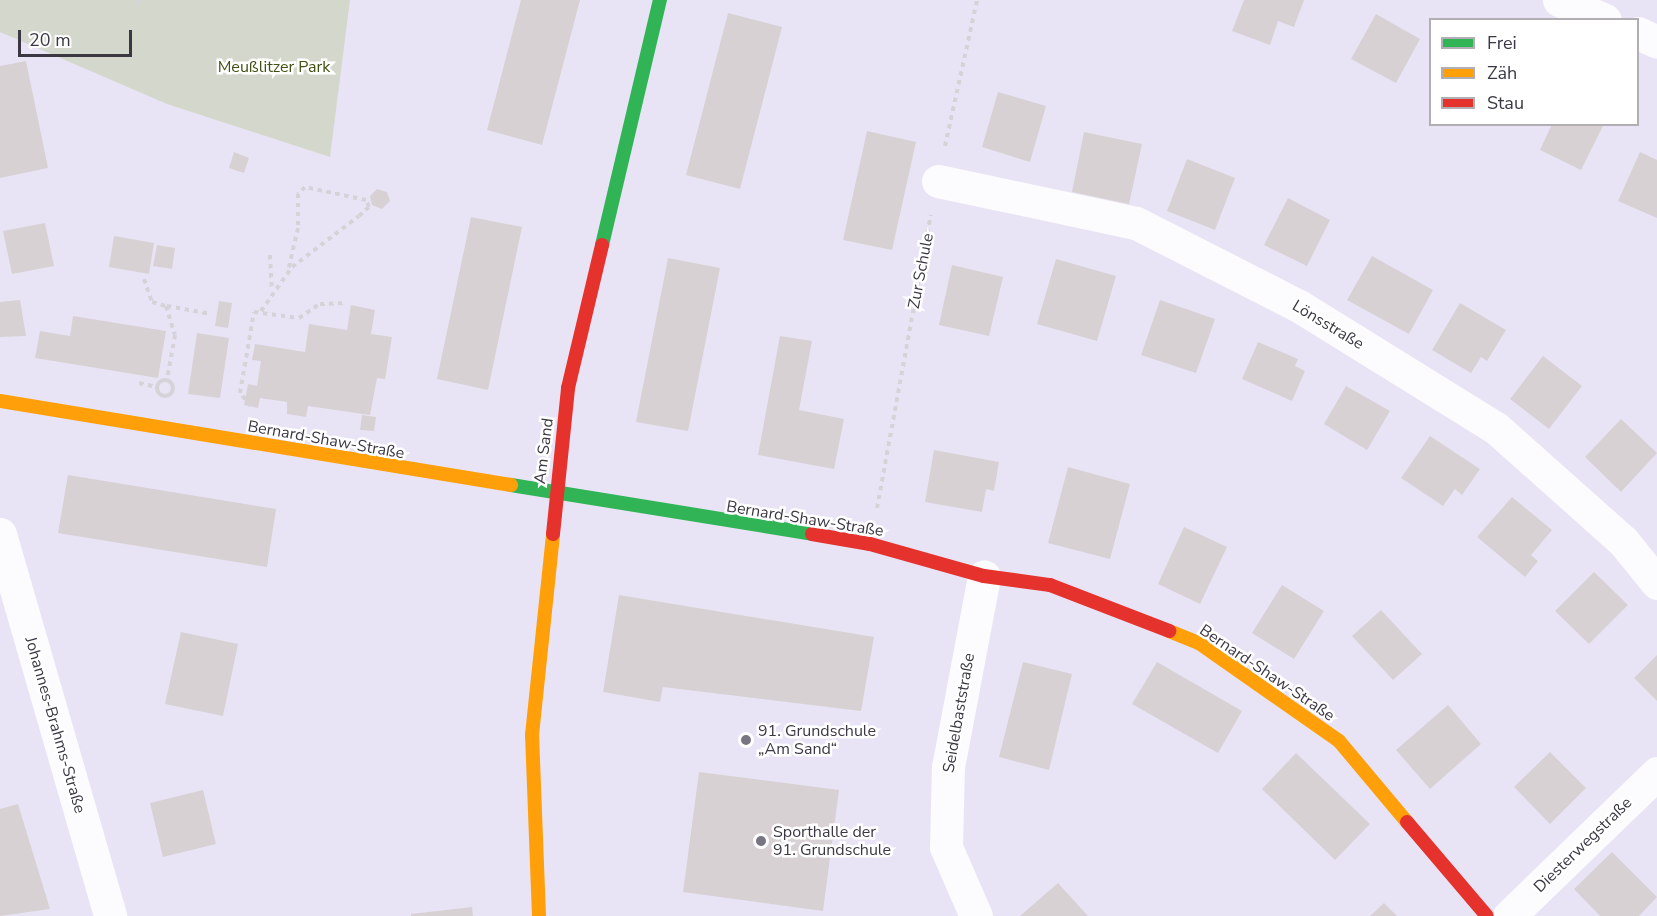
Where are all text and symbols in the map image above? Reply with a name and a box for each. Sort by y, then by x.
scale bar [21,18,135,56]
legend [1429,18,1639,126]
text: 20 m [29,28,71,52]
text: Frei [1487,31,1517,55]
park label: Meußlitzer Park [218,57,330,77]
text: Zäh [1487,61,1517,85]
text: Stau [1487,91,1524,115]
street label: Zur Schule [904,232,938,310]
street label: Lönsstraße [1289,296,1367,354]
street label: Bernard-Shaw-Straße [246,417,406,463]
street label: Am Sand [530,417,558,485]
street label: Bernard-Shaw-Straße [725,497,885,541]
street label: Bernard-Shaw-Straße [1196,621,1338,725]
street label: Johannes-Brahms-Straße [21,635,89,815]
street label: Seidelbaststraße [939,652,979,774]
place label: 91. Grundschule „Am Sand“ [758,721,876,759]
marker: 91. Grundschule „Am Sand“ [739,733,753,747]
street label: Diesterwegstraße [1530,793,1636,897]
place label: Sporthalle der 91. Grundschule [773,822,891,860]
marker: Sporthalle der 91. Grundschule [754,834,768,848]

